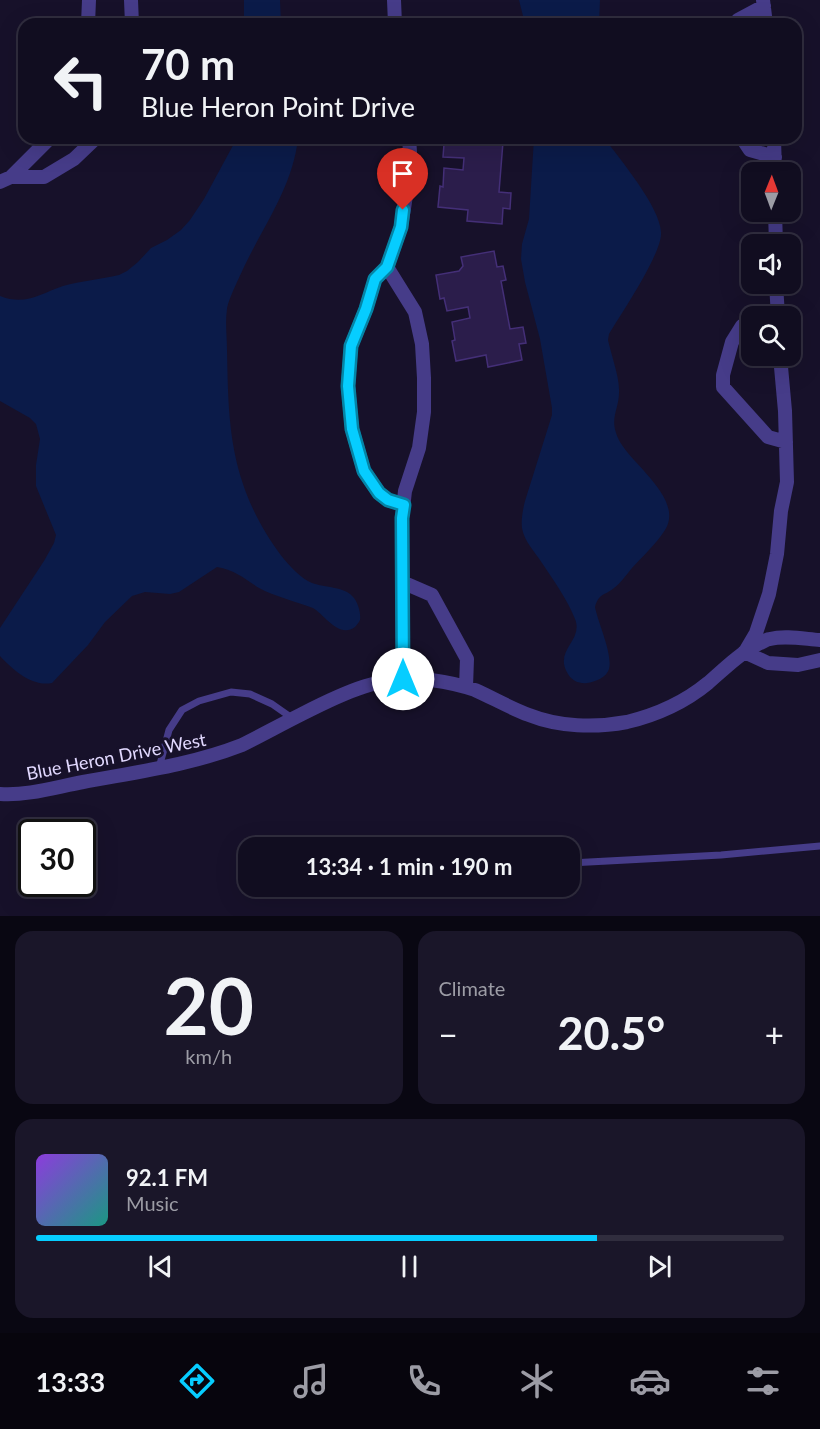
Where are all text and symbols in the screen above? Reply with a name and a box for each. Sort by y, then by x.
text: 70 m [141,39,235,89]
icon: left [42,42,120,120]
text: Blue Heron Point Drive [141,90,415,123]
pin [377,148,428,210]
icon: arrive [386,157,419,190]
north arrow [741,162,801,222]
map controls [741,162,801,366]
button: sound [741,234,801,294]
button: search [741,306,801,366]
position arrow [371,647,435,711]
street label: Blue Heron Drive West [24,728,208,784]
speed limit sign: 30 [18,819,96,897]
text: 13:34 · 1 min · 190 m [306,853,512,880]
text: 20 [164,958,254,1052]
text: Climate [439,976,505,1000]
text: 20.5° [557,1006,665,1060]
text: − [439,1014,458,1054]
text: + [765,1014,784,1054]
text: km/h [185,1044,232,1068]
text: 92.1 FM [126,1164,208,1191]
text: Music [126,1191,179,1215]
icon: previous [144,1250,177,1283]
icon: pause [393,1250,426,1283]
icon: next [643,1250,676,1283]
icon: directions [176,1360,218,1402]
icon: music [290,1360,332,1402]
icon: phone [403,1360,445,1402]
icon: climate [516,1360,558,1402]
icon: car [629,1360,671,1402]
icon: filters [742,1360,784,1402]
text: 13:33 [36,1365,105,1398]

